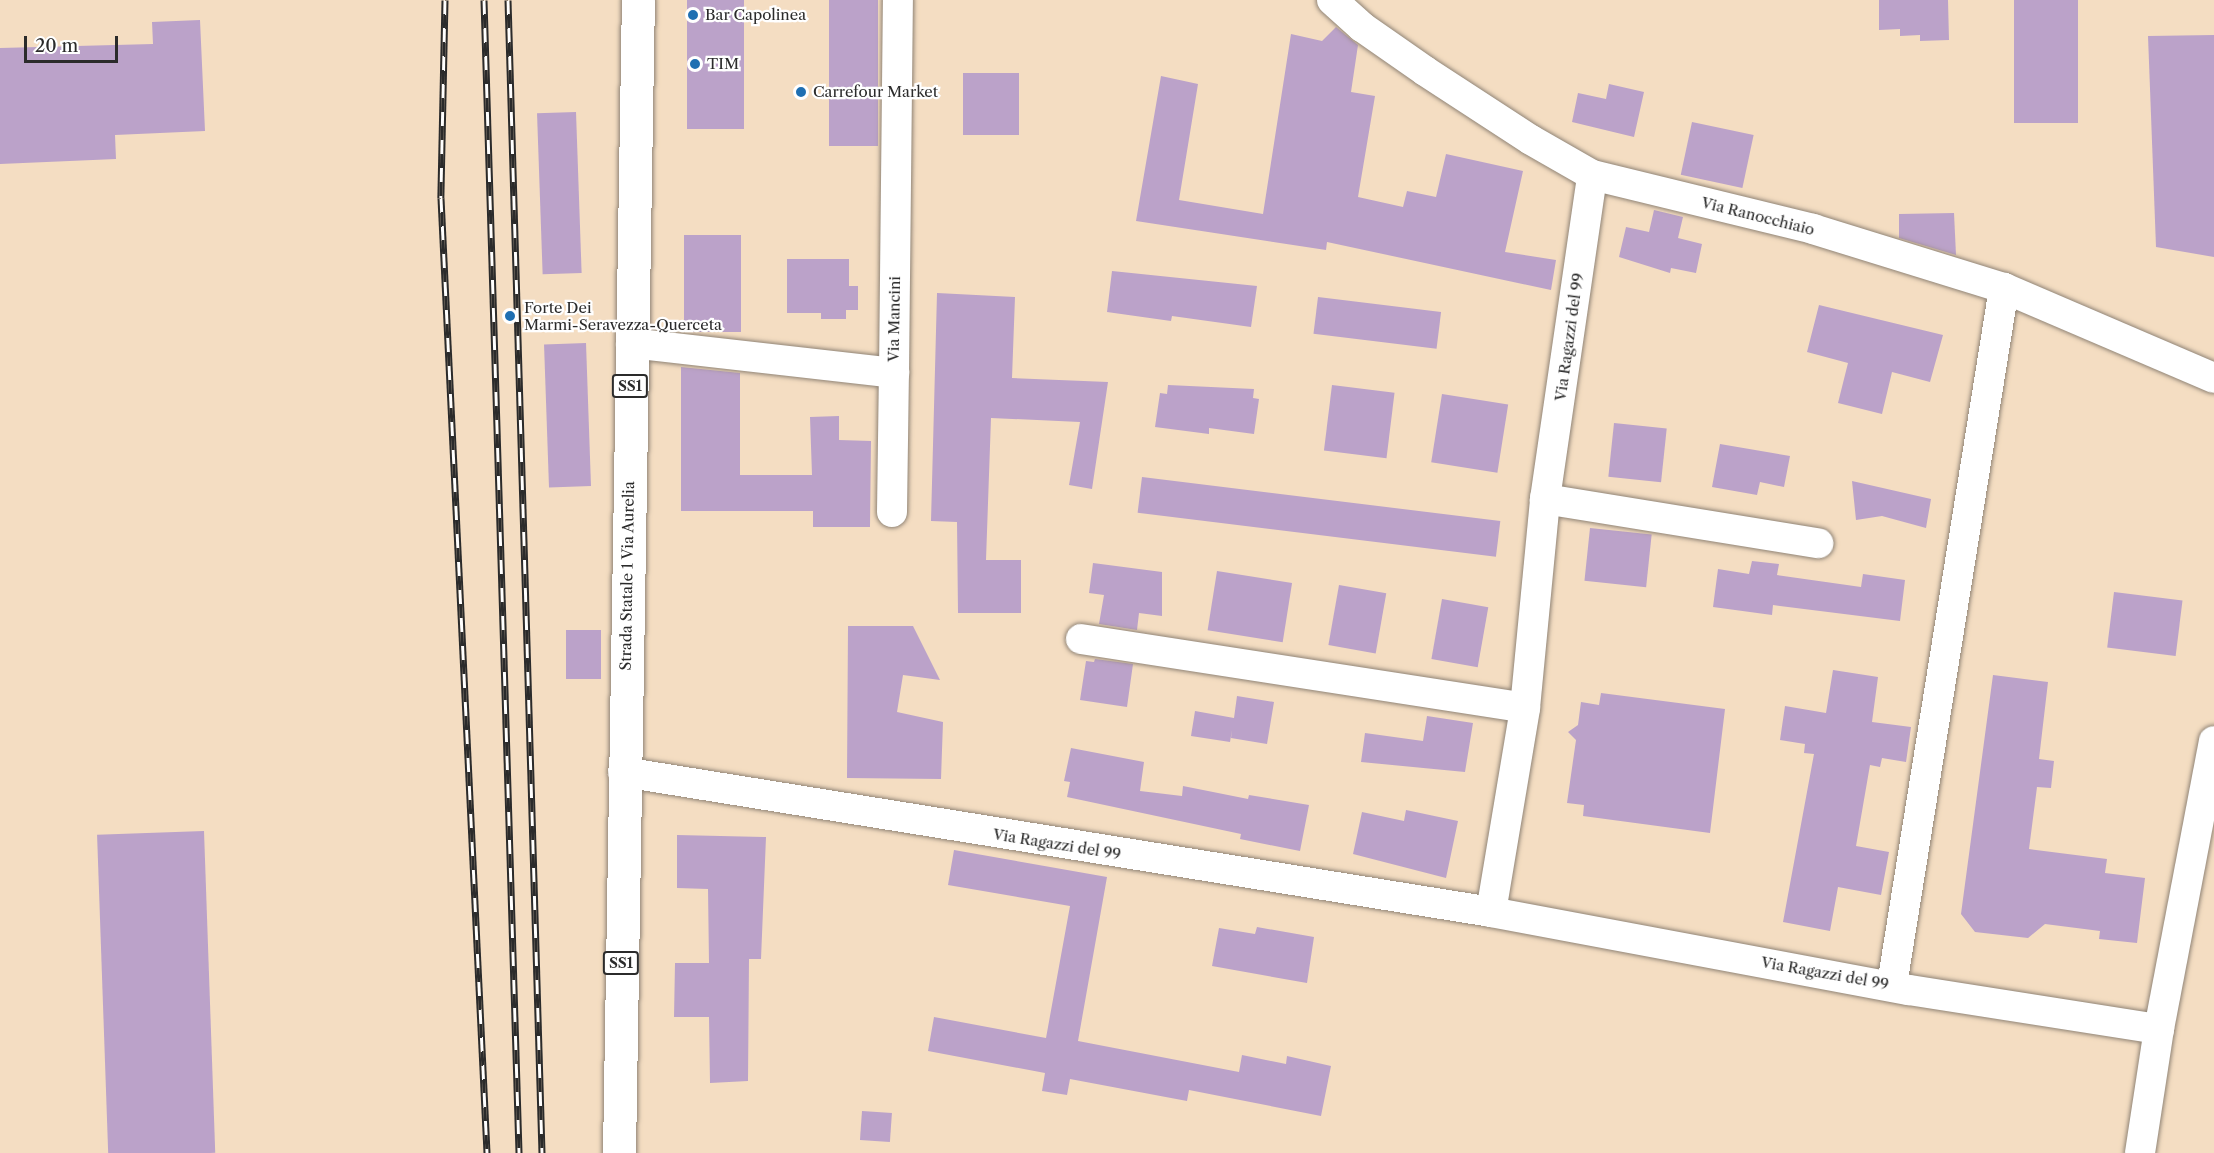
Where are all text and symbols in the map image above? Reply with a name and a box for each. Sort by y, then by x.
place label: Bar Capolinea [705,6,806,24]
marker: Bar Capolinea [686,8,700,22]
scale bar [27,24,122,62]
text: 20 m [35,35,78,57]
place label: TIM [707,55,739,73]
marker: TIM [688,57,702,71]
place label: Carrefour Market [813,83,938,101]
marker: Carrefour Market [794,85,808,99]
street label: Via Ranocchiaio [1699,193,1817,239]
street label: Via Ragazzi del 99 [1551,272,1587,402]
street label: Via Mancini [884,276,904,362]
place label: Forte Dei Marmi-Seravezza-Querceta [524,298,722,333]
marker: Forte Dei Marmi-Seravezza-Querceta [501,307,519,325]
road number: SS1 [610,375,650,397]
street label: Strada Statale 1 Via Aurelia [616,480,638,672]
street label: Via Ragazzi del 99 [992,825,1122,863]
road number: SS1 [602,952,640,974]
street label: Via Ragazzi del 99 [1760,953,1890,993]

